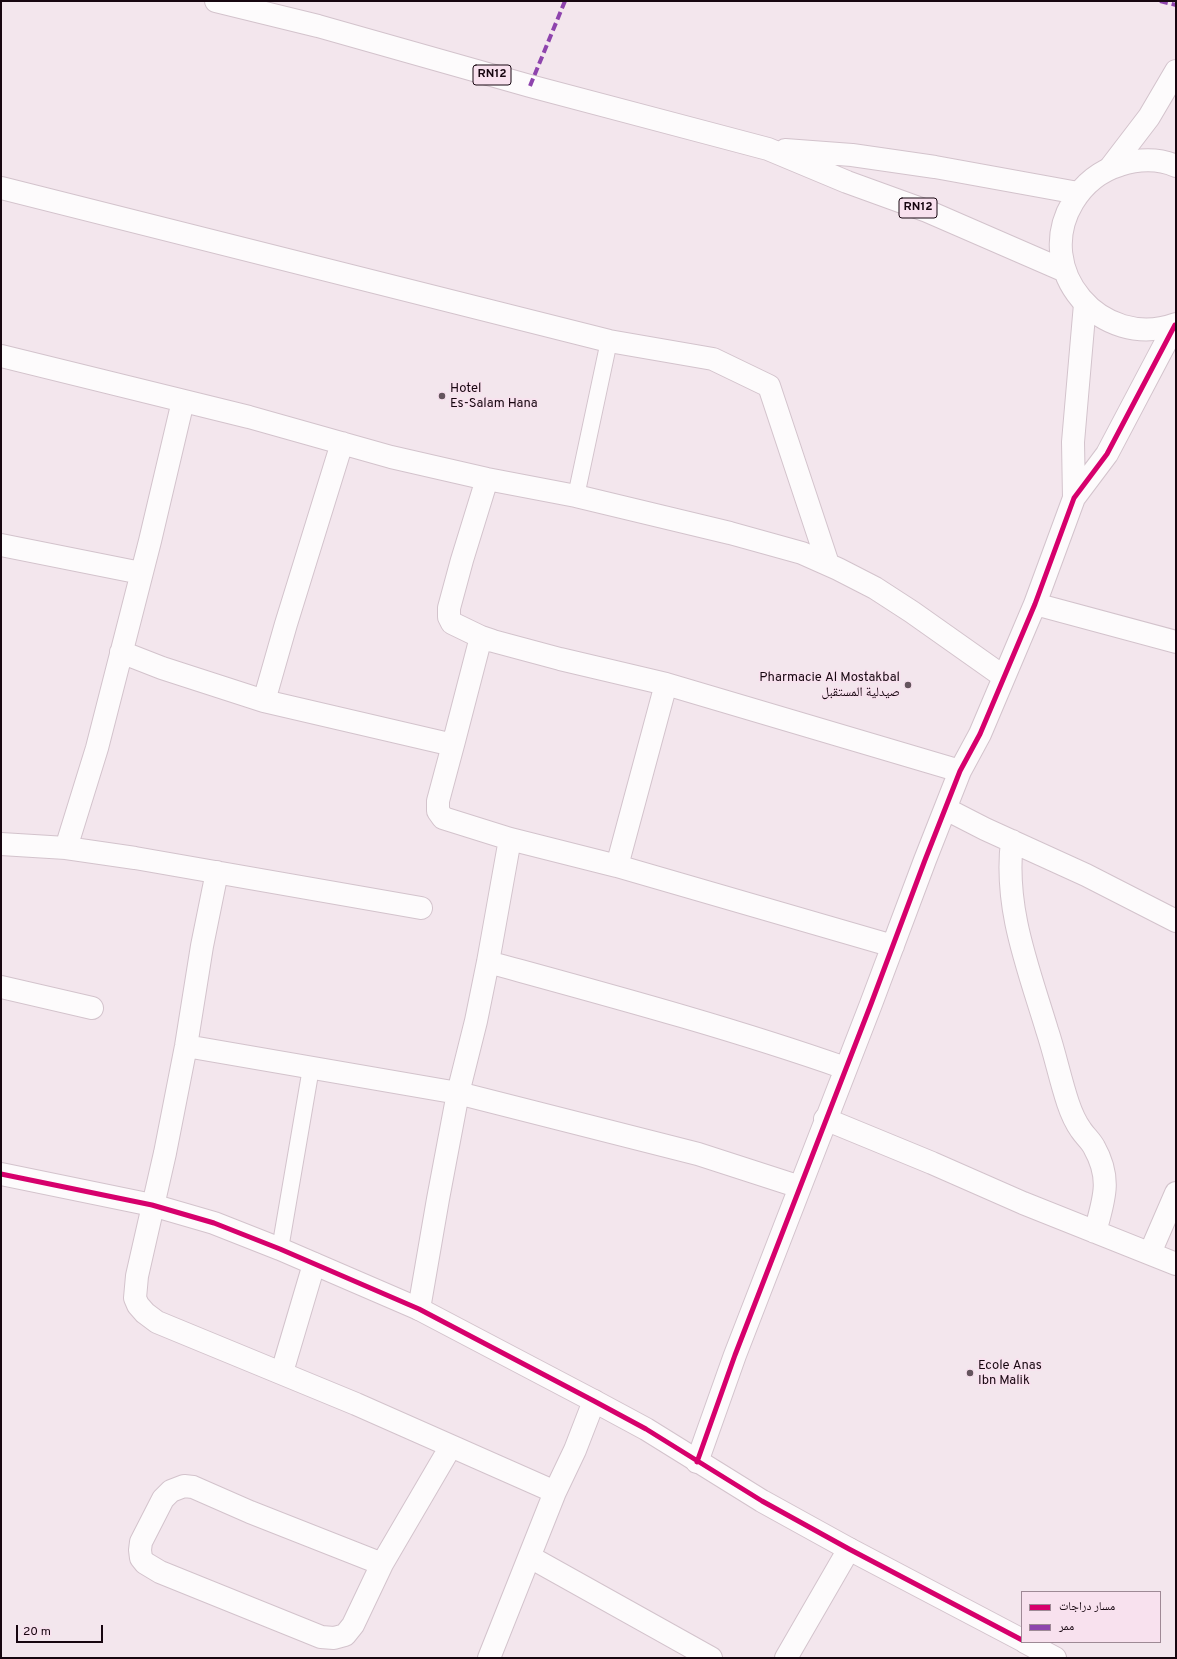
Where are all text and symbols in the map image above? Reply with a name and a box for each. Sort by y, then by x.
road number: RN12 [473,65,511,85]
road number: RN12 [899,198,937,218]
place label: Hotel Es-Salam Hana [450,381,538,412]
marker: Hotel Es-Salam Hana [437,391,447,401]
place label: Pharmacie Al Mostakbal صيدلية المستقبل [759,670,900,701]
marker: Pharmacie Al Mostakbal صيدلية المستقبل [903,680,913,690]
place label: Ecole Anas Ibn Malik [978,1358,1042,1389]
marker: Ecole Anas Ibn Malik [965,1368,975,1378]
legend [1021,1591,1161,1643]
text: مسار دراجات [1059,1599,1115,1615]
scale bar [18,1617,105,1643]
text: ممر [1059,1619,1074,1635]
text: 20 m [23,1624,51,1640]

